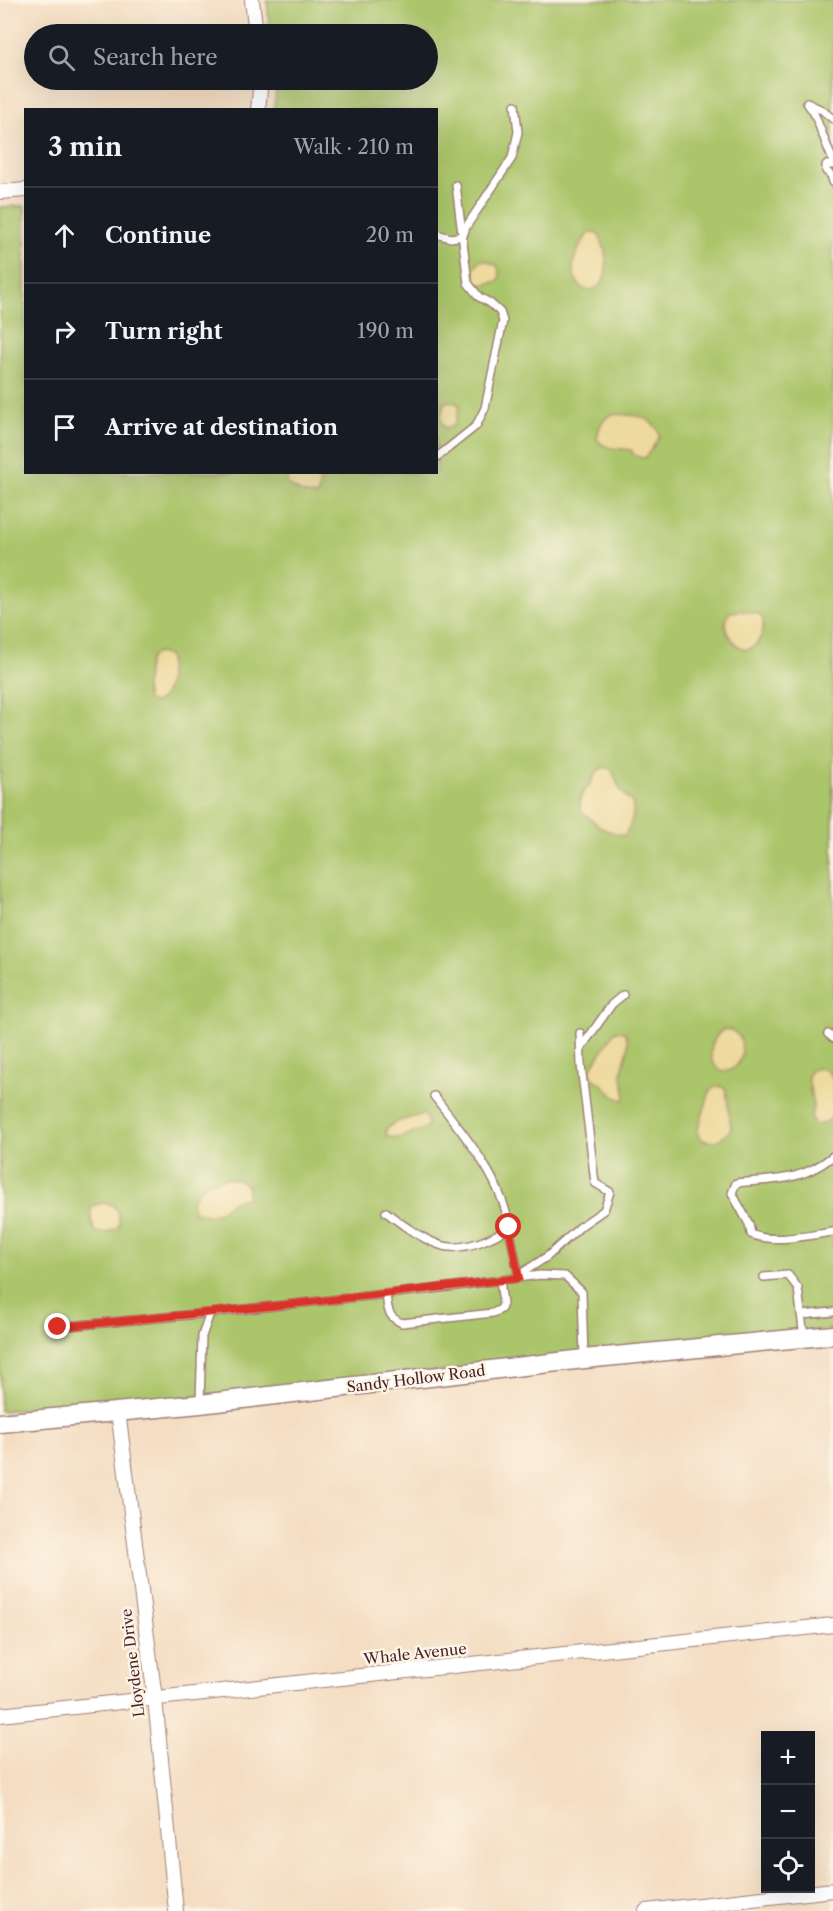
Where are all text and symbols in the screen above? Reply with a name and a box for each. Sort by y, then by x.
search box [24,24,438,90]
icon: search [45,41,78,74]
text: Search here [93,44,218,71]
text: 3 min [48,131,122,163]
text: Walk · 210 m [293,135,414,159]
icon: ahead [48,219,81,252]
text: Continue [105,222,211,249]
text: 20 m [366,223,414,247]
icon: right [48,315,81,348]
text: Turn right [105,318,223,345]
text: 190 m [357,319,414,343]
icon: arrive [48,411,81,444]
text: Arrive at destination [105,414,338,441]
route start [495,1213,521,1239]
route end [44,1313,70,1339]
street label: Sandy Hollow Road [346,1361,486,1396]
street label: Lloydene Drive [116,1608,149,1718]
street label: Whale Avenue [361,1639,467,1668]
map controls [761,1731,815,1893]
button: + [761,1731,815,1785]
button: − [761,1785,815,1839]
button: locate [761,1839,815,1893]

